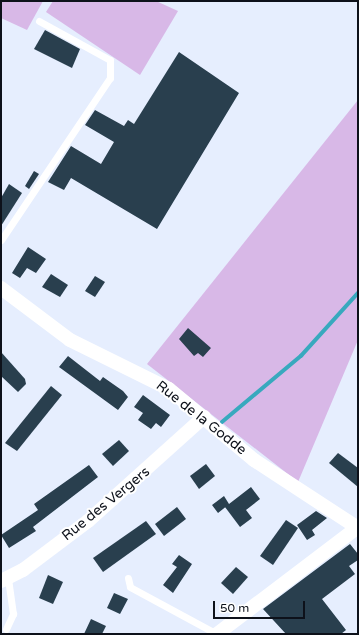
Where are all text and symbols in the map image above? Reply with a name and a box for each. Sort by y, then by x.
street label: Rue de la Godde [152,377,250,459]
street label: Rue des Vergers [59,463,153,545]
scale bar [215,593,307,619]
text: 50 m [220,601,249,615]

